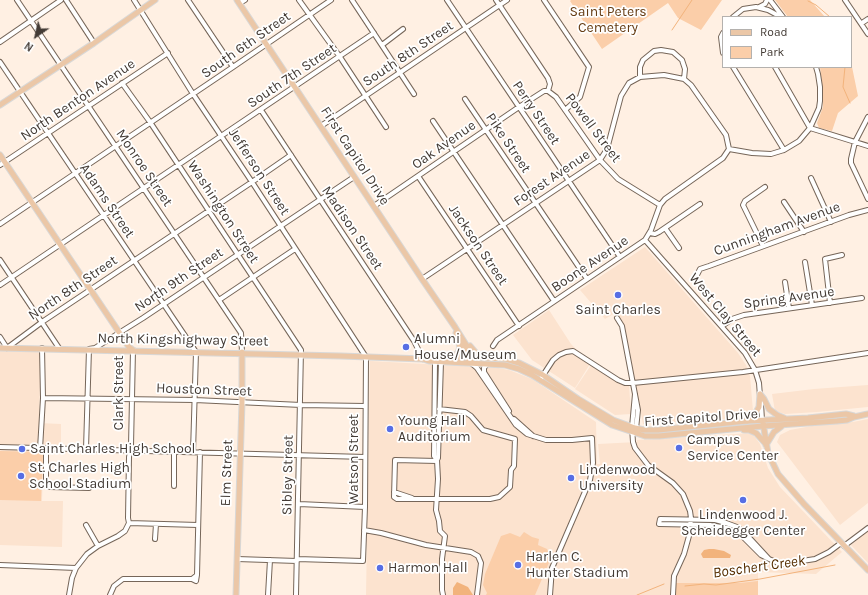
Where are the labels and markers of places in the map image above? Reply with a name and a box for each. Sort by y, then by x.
marker: Saint Charles [613,290,623,300]
place label: Saint Charles [575,302,661,318]
place label: Alumni House/Museum [414,331,517,364]
marker: Alumni House/Museum [401,342,411,352]
place label: Young Hall Auditorium [398,413,471,446]
marker: Young Hall Auditorium [385,424,395,434]
place label: Campus Service Center [687,432,778,464]
place label: Saint Charles High School [30,441,196,457]
marker: Campus Service Center [674,443,684,453]
marker: Saint Charles High School [17,444,27,454]
place label: St. Charles High School Stadium [29,460,131,492]
place label: Lindenwood University [579,462,656,494]
marker: St. Charles High School Stadium [16,471,26,481]
marker: Lindenwood University [566,473,576,483]
marker: Lindenwood J. Scheidegger Center [738,495,748,505]
place label: Lindenwood J. Scheidegger Center [681,507,805,540]
place label: Harlen C. Hunter Stadium [526,549,629,582]
place label: Harmon Hall [388,560,468,576]
marker: Harlen C. Hunter Stadium [513,560,523,570]
marker: Harmon Hall [375,563,385,573]

